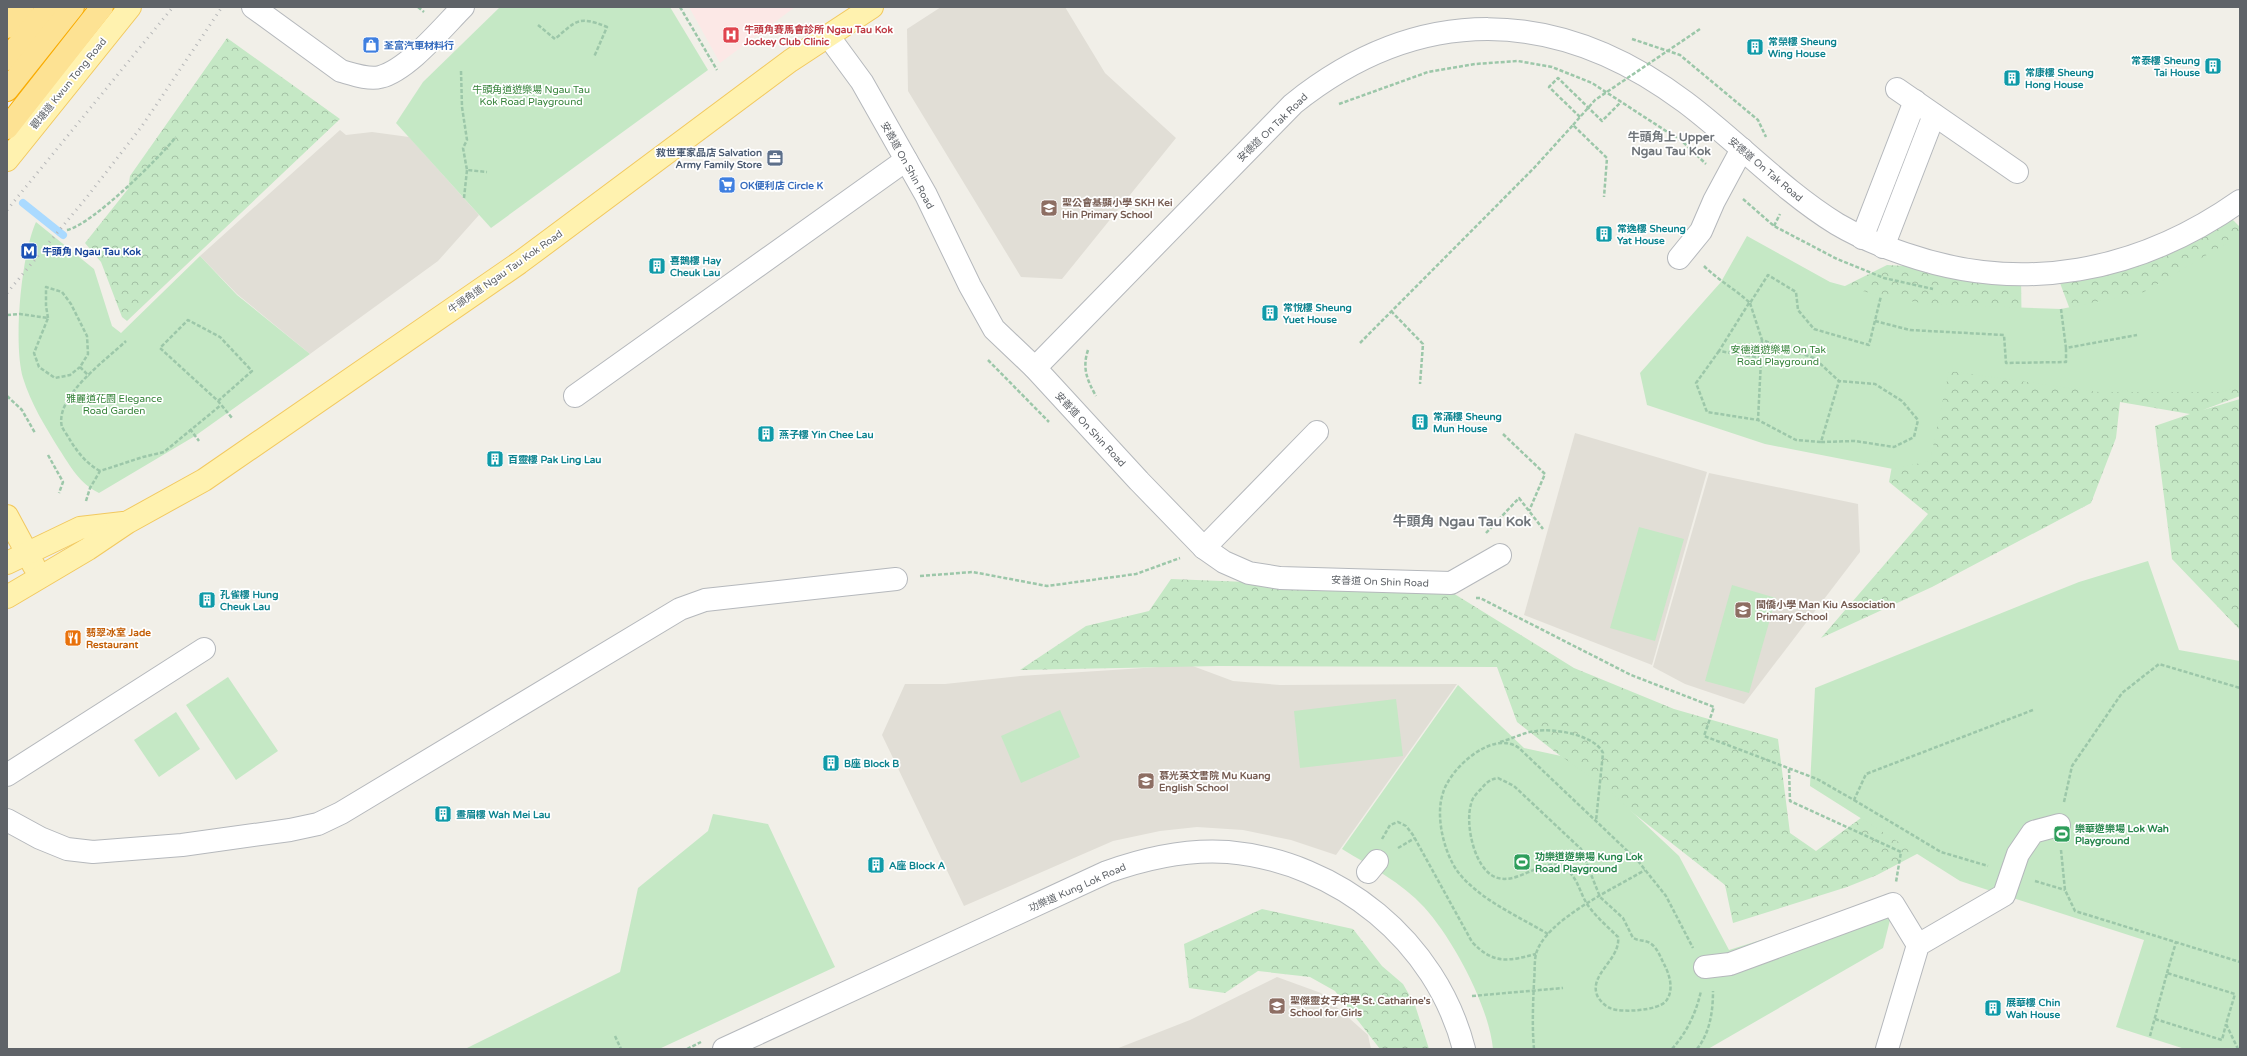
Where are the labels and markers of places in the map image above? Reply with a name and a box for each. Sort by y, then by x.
place label: 牛頭角賽馬會診所 Ngau Tau Kok Jockey Club Clinic [743,24,893,48]
hospital icon: 牛頭角賽馬會診所 Ngau Tau Kok Jockey Club Clinic [721,25,741,45]
shop icon: 荃富汽車材料行 [361,35,381,55]
place label: 常榮樓 Sheung Wing House [1768,36,1837,60]
building icon: 常榮樓 Sheung Wing House [1745,37,1765,57]
place label: 荃富汽車材料行 [384,40,454,52]
place label: 常泰樓 Sheung Tai House [2131,55,2200,79]
building icon: 常泰樓 Sheung Tai House [2203,56,2223,76]
place label: 常康樓 Sheung Hong House [2025,67,2094,91]
building icon: 常康樓 Sheung Hong House [2002,68,2022,88]
place label: 救世軍家品店 Salvation Army Family Store [656,147,762,171]
office icon: 救世軍家品店 Salvation Army Family Store [765,148,785,168]
supermarket icon: OK便利店 Circle K [717,175,737,195]
place label: OK便利店 Circle K [740,180,824,192]
place label: 聖公會基顯小學 SKH Kei Hin Primary School [1062,197,1173,221]
school or university icon: 聖公會基顯小學 SKH Kei Hin Primary School [1039,198,1059,218]
place label: 常逸樓 Sheung Yat House [1617,223,1686,247]
building icon: 常逸樓 Sheung Yat House [1594,224,1614,244]
metro station icon: 牛頭角 Ngau Tau Kok [19,241,39,261]
place label: 牛頭角 Ngau Tau Kok [42,246,141,258]
place label: 喜鵲樓 Hay Cheuk Lau [670,255,722,279]
building icon: 喜鵲樓 Hay Cheuk Lau [647,256,667,276]
place label: 常悅樓 Sheung Yuet House [1283,302,1352,326]
building icon: 常悅樓 Sheung Yuet House [1260,303,1280,323]
place label: 常滿樓 Sheung Mun House [1433,411,1502,435]
building icon: 常滿樓 Sheung Mun House [1410,412,1430,432]
building icon: 燕子樓 Yin Chee Lau [756,424,776,444]
place label: 燕子樓 Yin Chee Lau [779,429,873,441]
building icon: 百靈樓 Pak Ling Lau [485,449,505,469]
place label: 百靈樓 Pak Ling Lau [508,454,601,466]
place label: 孔雀樓 Hung Cheuk Lau [220,589,279,613]
building icon: 孔雀樓 Hung Cheuk Lau [197,590,217,610]
place label: 閩僑小學 Man Kiu Association Primary School [1756,599,1895,623]
school or university icon: 閩僑小學 Man Kiu Association Primary School [1733,600,1753,620]
place label: 翡翠冰室 Jade Restaurant [86,627,151,651]
restaurant icon: 翡翠冰室 Jade Restaurant [63,628,83,648]
building icon: B座 Block B [821,753,841,773]
place label: B座 Block B [844,758,899,770]
place label: 慕光英文書院 Mu Kuang English School [1159,770,1271,794]
school or university icon: 慕光英文書院 Mu Kuang English School [1136,771,1156,791]
building icon: 畫眉樓 Wah Mei Lau [433,804,453,824]
place label: 畫眉樓 Wah Mei Lau [456,809,550,821]
place label: 樂華遊樂場 Lok Wah Playground [2075,823,2169,847]
sports icon: 樂華遊樂場 Lok Wah Playground [2052,824,2072,844]
place label: 功樂道遊樂場 Kung Lok Road Playground [1535,851,1643,875]
sports icon: 功樂道遊樂場 Kung Lok Road Playground [1512,852,1532,872]
building icon: A座 Block A [866,855,886,875]
place label: A座 Block A [889,860,946,872]
place label: 聖傑靈女子中學 St. Catharine's School for Girls [1290,995,1431,1019]
school or university icon: 聖傑靈女子中學 St. Catharine's School for Girls [1267,996,1287,1016]
place label: 展華樓 Chin Wah House [2006,997,2060,1021]
building icon: 展華樓 Chin Wah House [1983,998,2003,1018]

